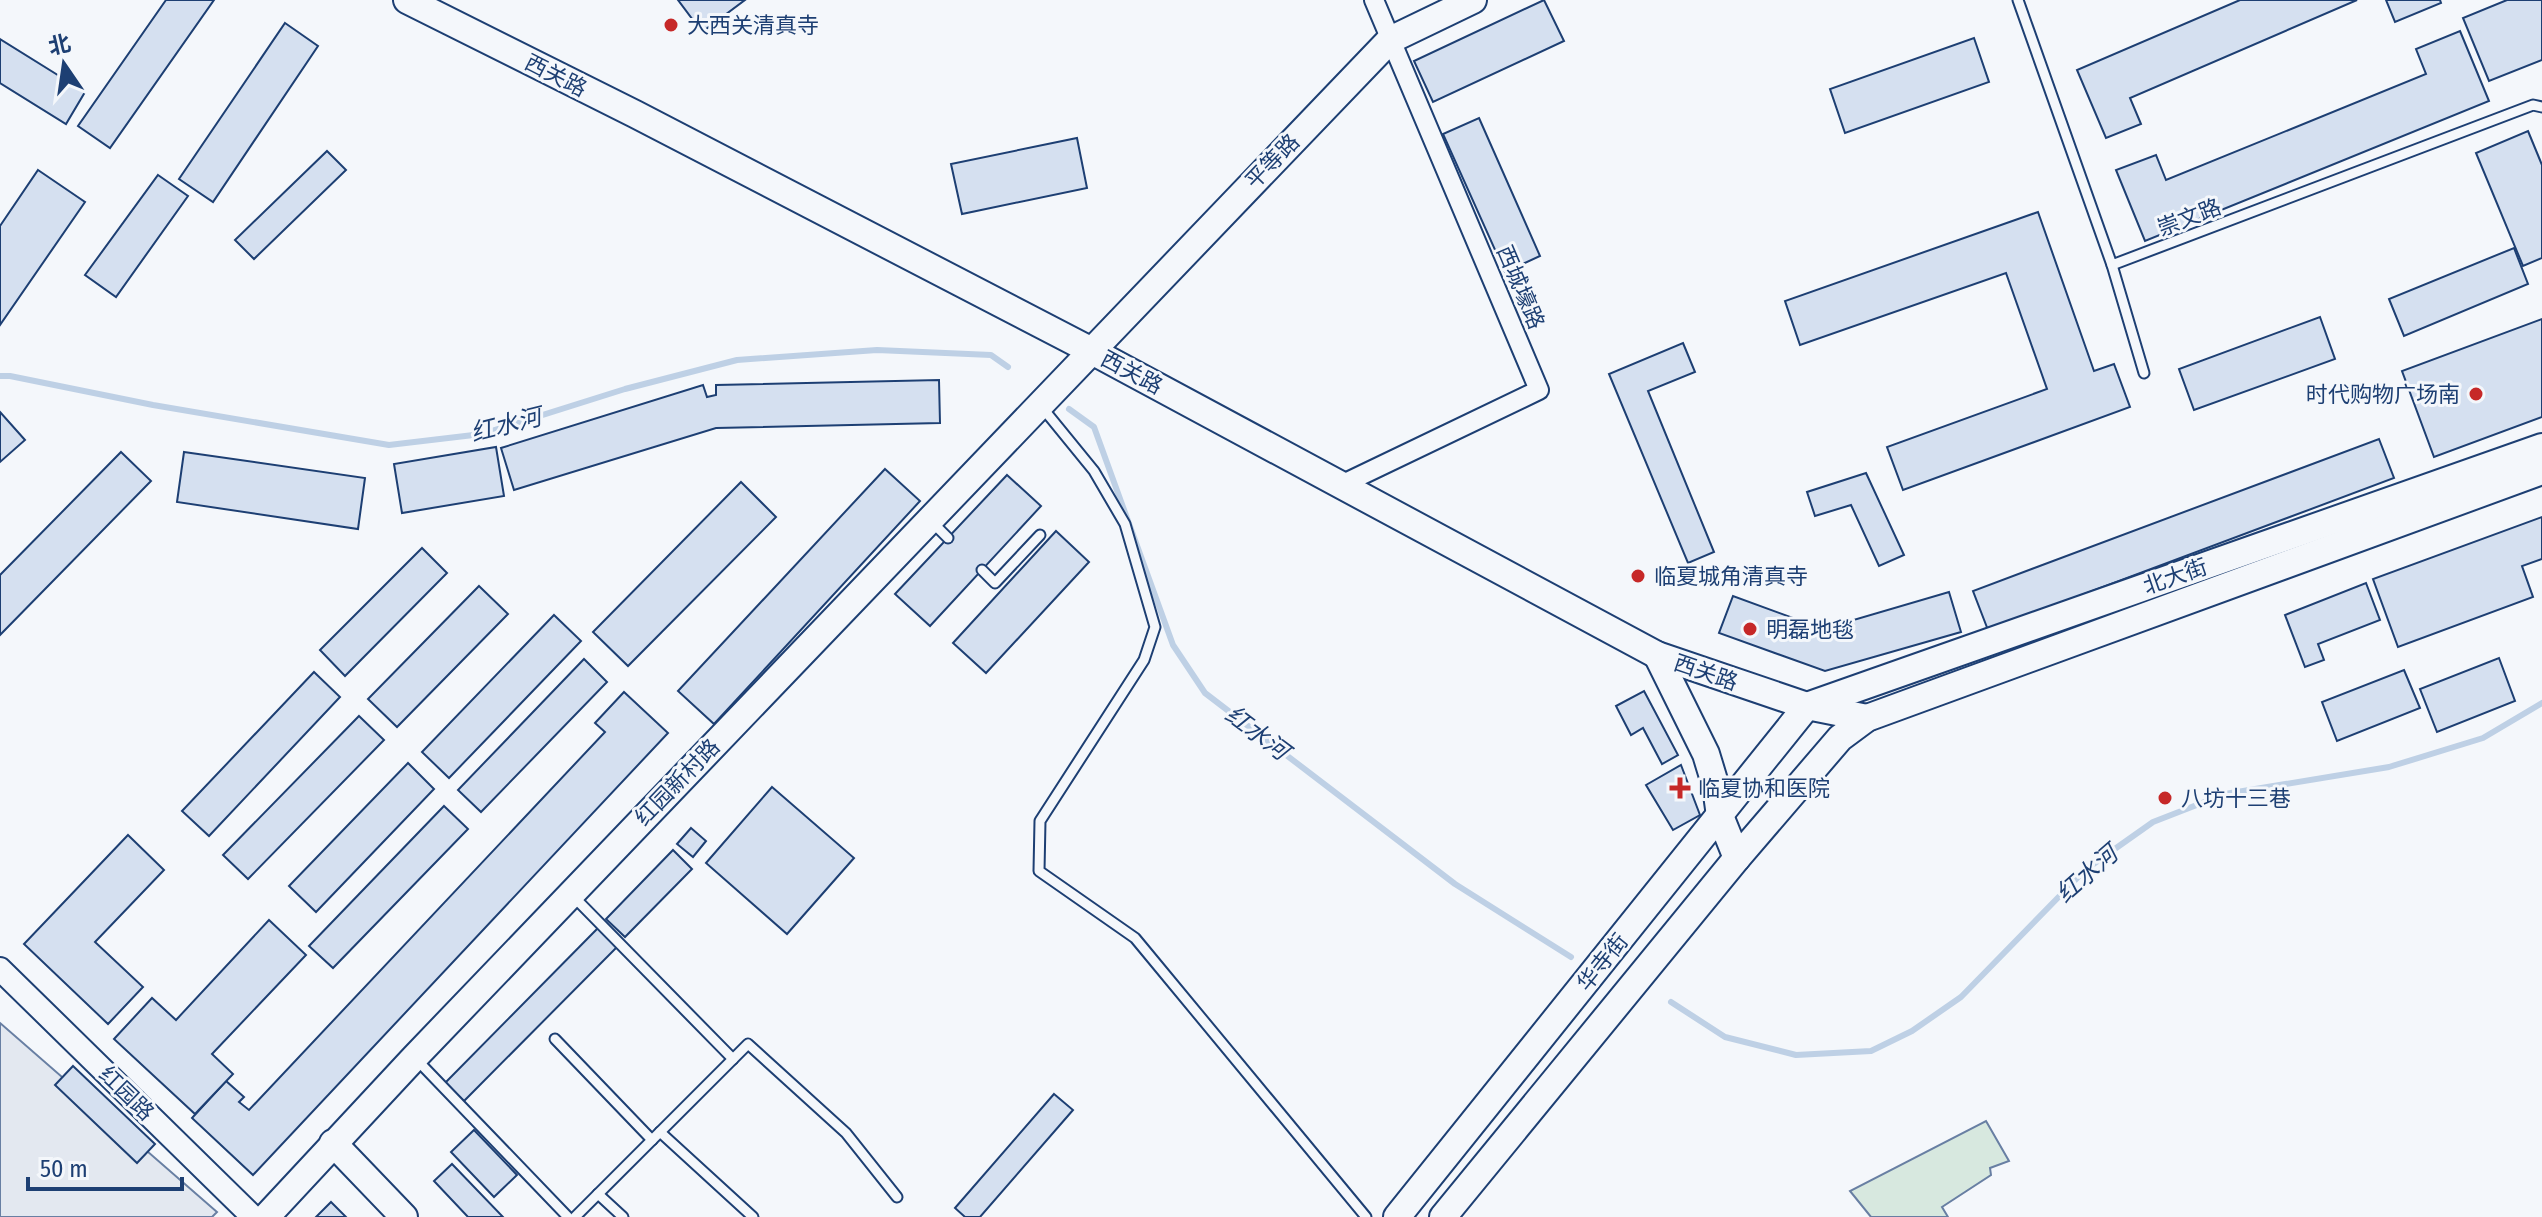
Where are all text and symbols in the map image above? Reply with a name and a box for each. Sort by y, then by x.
place label: 大西关清真寺 [687,12,819,39]
marker: 大西关清真寺 [662,16,680,34]
north arrow [24,24,104,104]
text: 北 [46,29,73,61]
street label: 西关路 [520,48,591,102]
street label: 平等路 [1240,128,1305,194]
street label: 崇文路 [2154,193,2225,242]
street label: 西城壕路 [1491,241,1550,333]
street label: 西关路 [1096,345,1167,400]
place label: 时代购物广场南 [2306,381,2460,408]
marker: 时代购物广场南 [2467,385,2485,403]
water label: 红水河 [468,402,548,447]
street label: 北大街 [2140,553,2211,600]
place label: 临夏城角清真寺 [1654,563,1808,590]
marker: 临夏城角清真寺 [1629,567,1647,585]
place label: 明磊地毯 [1766,616,1854,643]
marker: 明磊地毯 [1741,620,1759,638]
street label: 西关路 [1670,649,1741,696]
water label: 红水河 [1220,700,1297,768]
street label: 红园新村路 [629,733,725,831]
place label: 临夏协和医院 [1698,775,1830,802]
marker: 临夏协和医院 [1669,777,1691,799]
place label: 八坊十三巷 [2181,785,2291,812]
marker: 八坊十三巷 [2156,789,2174,807]
water label: 红水河 [2051,837,2126,908]
street label: 华寺街 [1571,928,1634,996]
street label: 红园路 [94,1061,160,1126]
scale bar [28,1141,182,1191]
text: 50 m [40,1155,88,1183]

